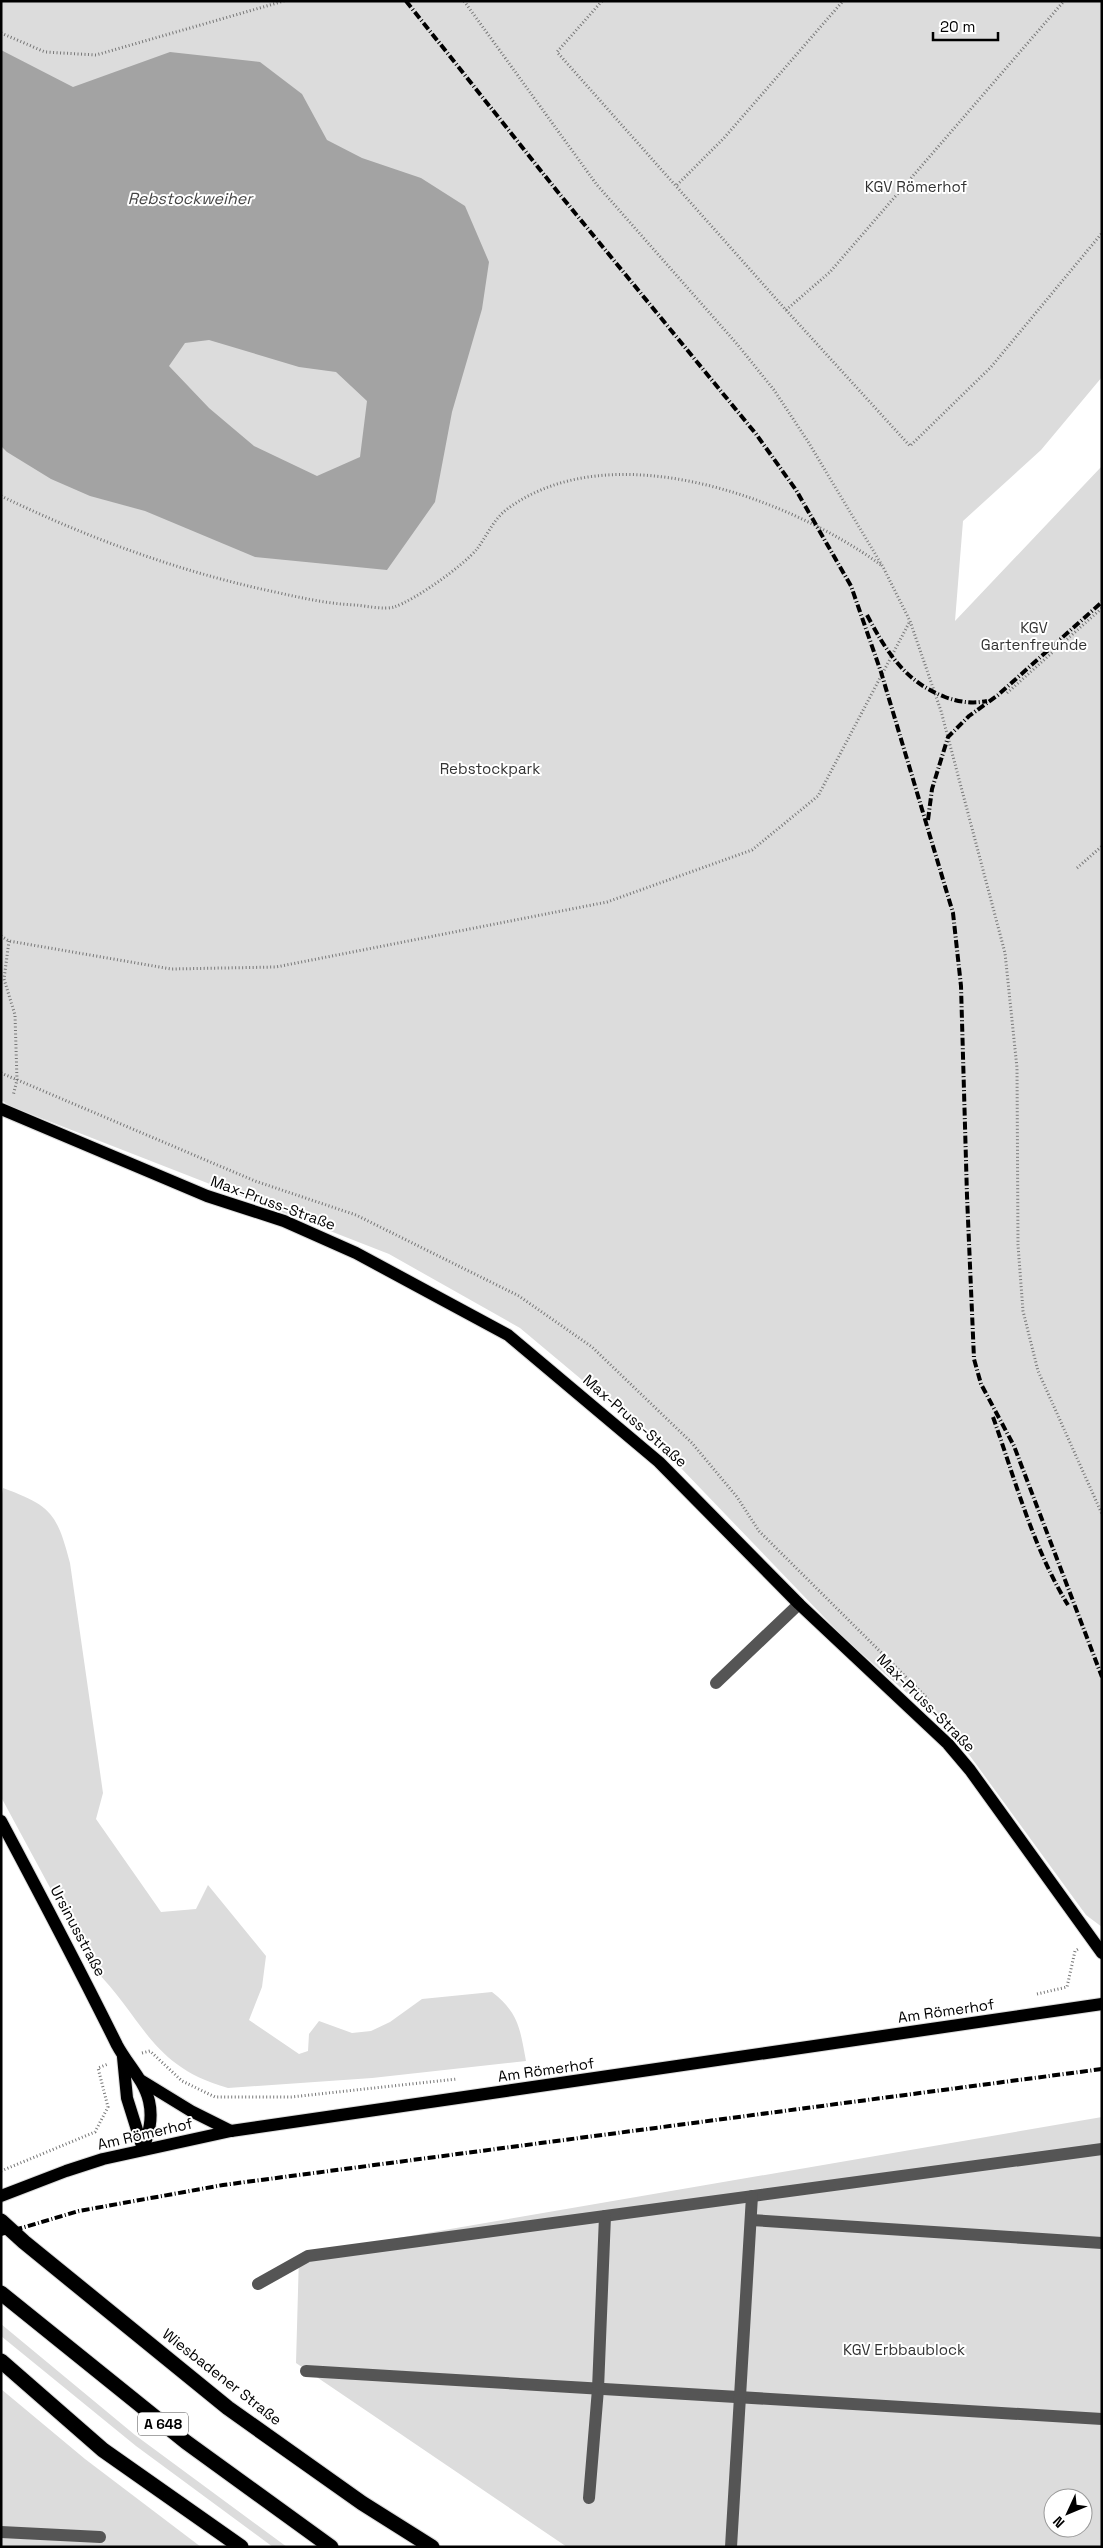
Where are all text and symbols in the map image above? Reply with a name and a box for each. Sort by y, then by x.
scale bar [933,10,998,42]
text: 20 m [940,17,975,36]
park label: KGV Römerhof [865,177,968,196]
water label: Rebstockweiher [128,188,254,209]
park label: KGV Gartenfreunde [981,618,1087,654]
park label: Rebstockpark [440,759,540,778]
street label: Max-Pruss-Straße [208,1171,338,1234]
street label: Max-Pruss-Straße [579,1370,691,1471]
street label: Max-Pruss-Straße [873,1649,980,1756]
street label: Ursinusstraße [47,1882,110,1980]
street label: Am Römerhof [896,1994,996,2027]
street label: Am Römerhof [496,2053,596,2086]
street label: Am Römerhof [95,2113,195,2154]
street label: Wiesbadener Straße [159,2324,286,2429]
park label: KGV Erbbaublock [843,2340,965,2359]
road number: A 648 [138,2412,188,2436]
north arrow [1043,2488,1093,2538]
text: N [1049,2512,1068,2532]

